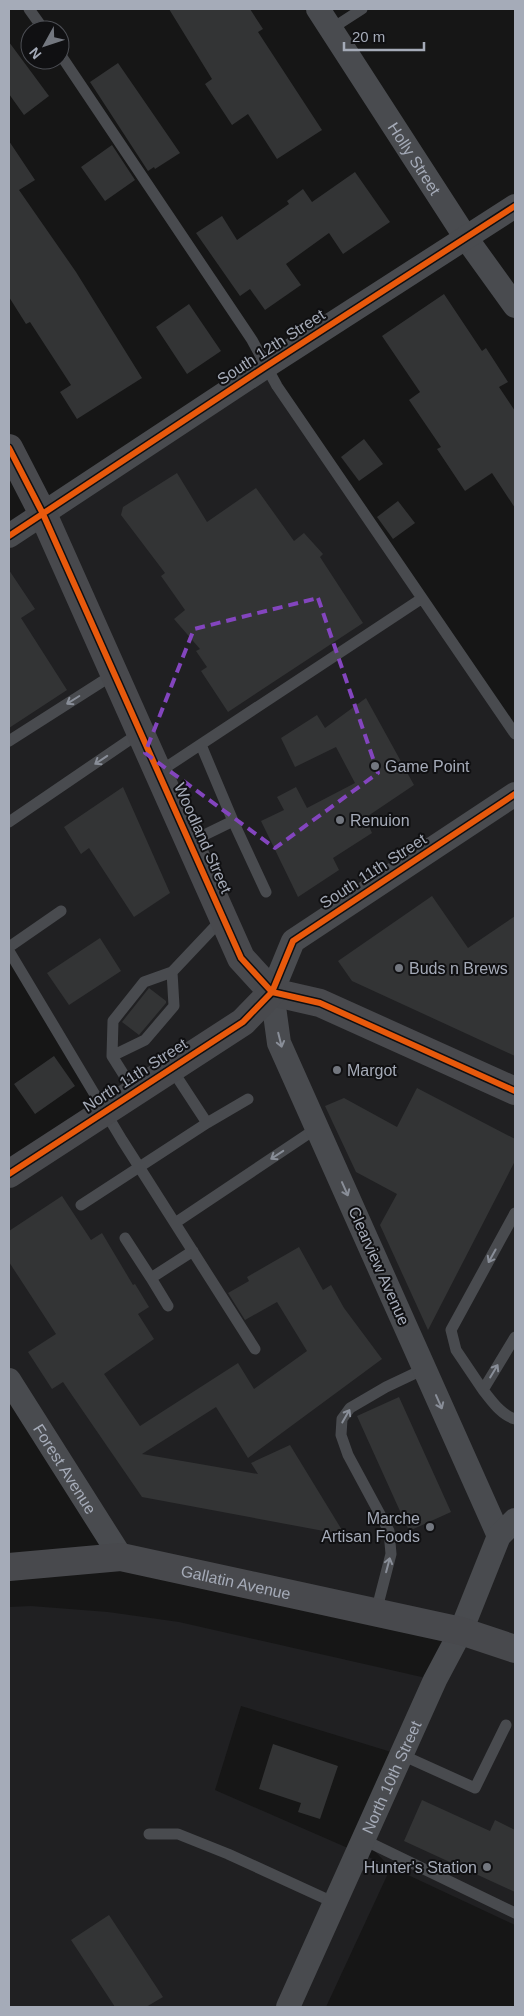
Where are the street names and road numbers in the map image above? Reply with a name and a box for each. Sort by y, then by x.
street label: Holly Street [385,119,445,198]
street label: South 12th Street [214,306,328,388]
street label: Woodland Street [171,780,235,896]
street label: South 11th Street [317,830,430,912]
street label: North 11th Street [80,1035,191,1115]
street label: Clearview Avenue [345,1204,413,1328]
street label: Forest Avenue [30,1421,100,1517]
street label: Gallatin Avenue [179,1562,292,1602]
street label: North 10th Street [359,1718,424,1836]

